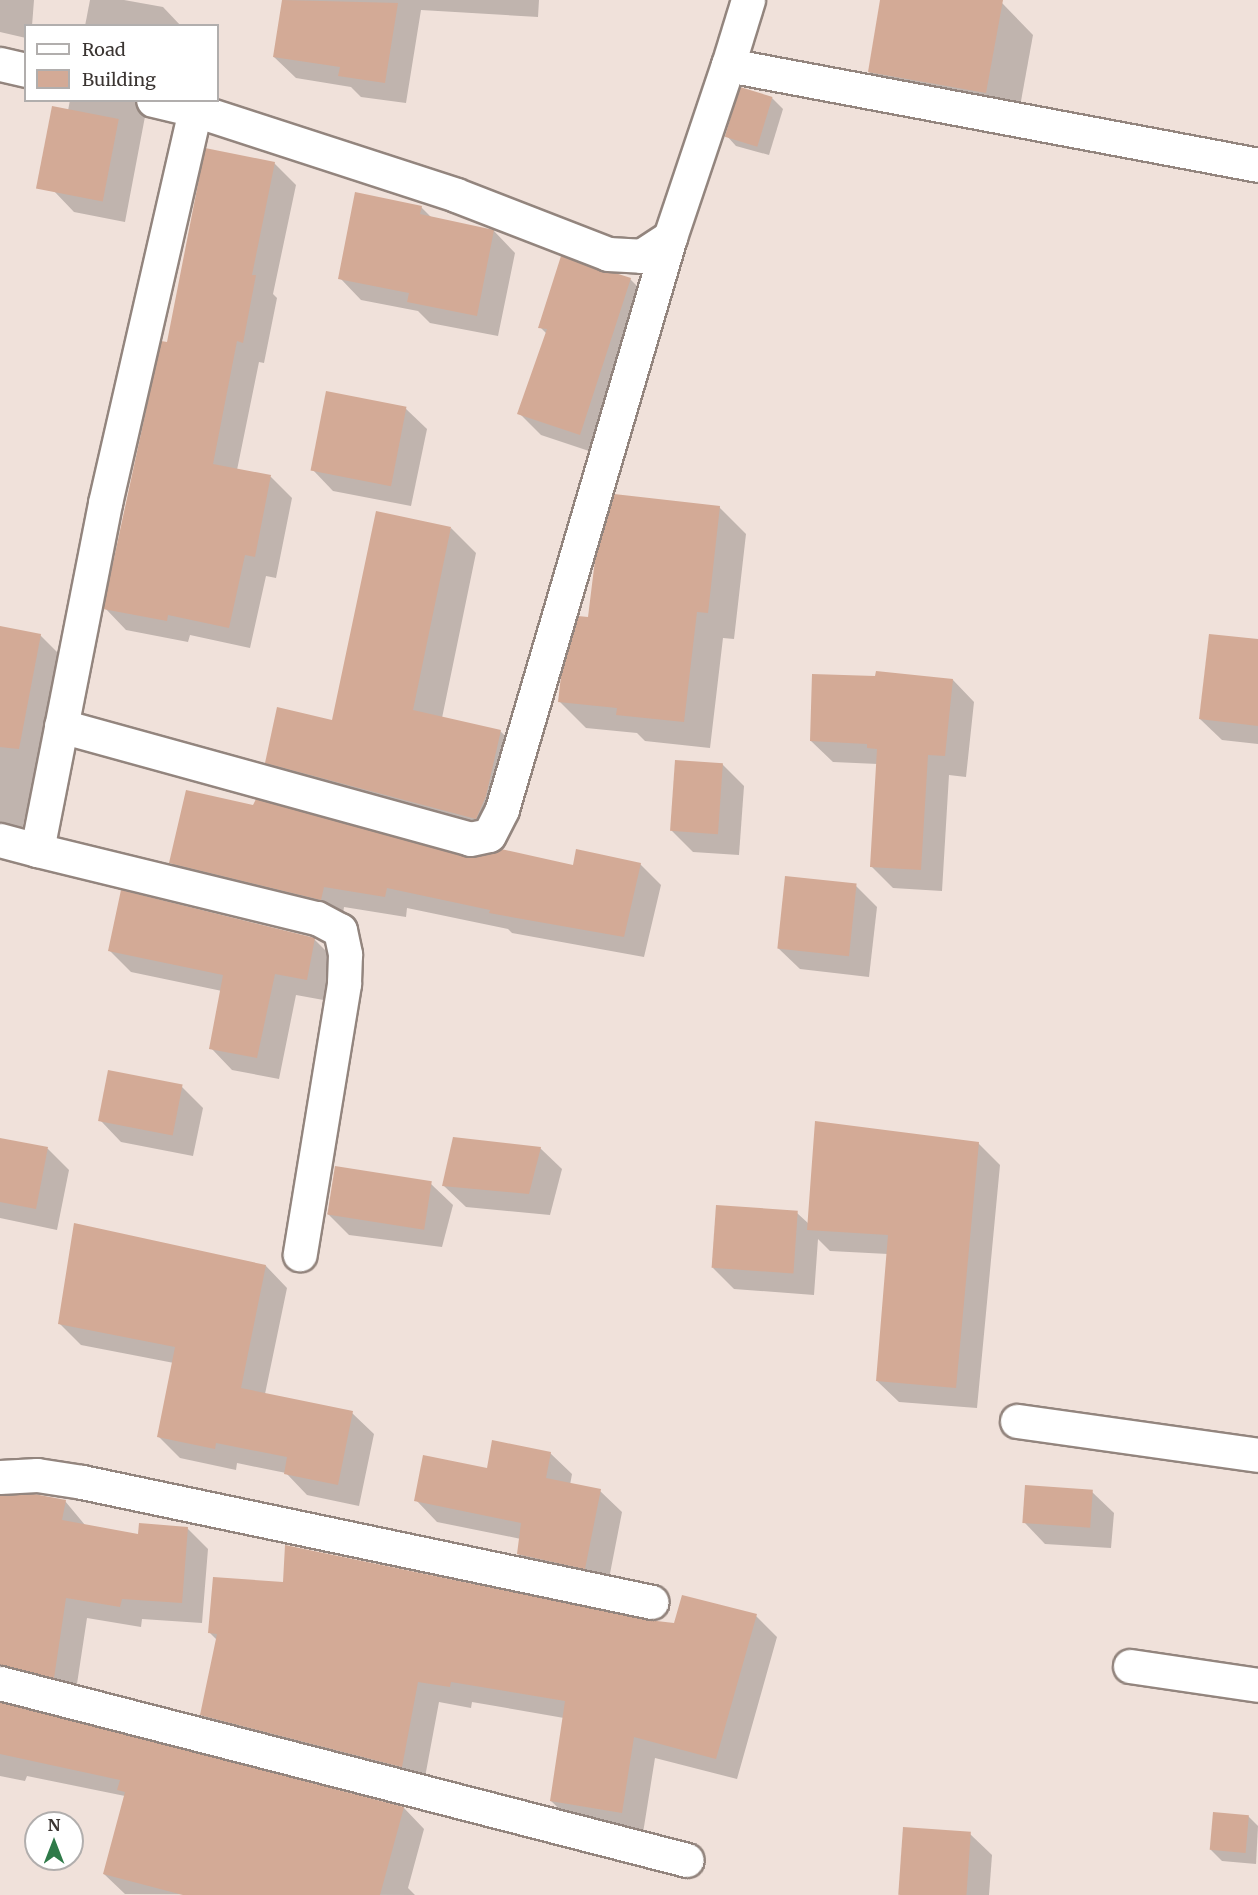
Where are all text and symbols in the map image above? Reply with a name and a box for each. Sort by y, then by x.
legend [24,24,219,102]
text: Road [82,38,126,61]
text: Building [82,68,156,91]
north arrow [24,1811,84,1871]
text: N [48,1815,60,1835]

